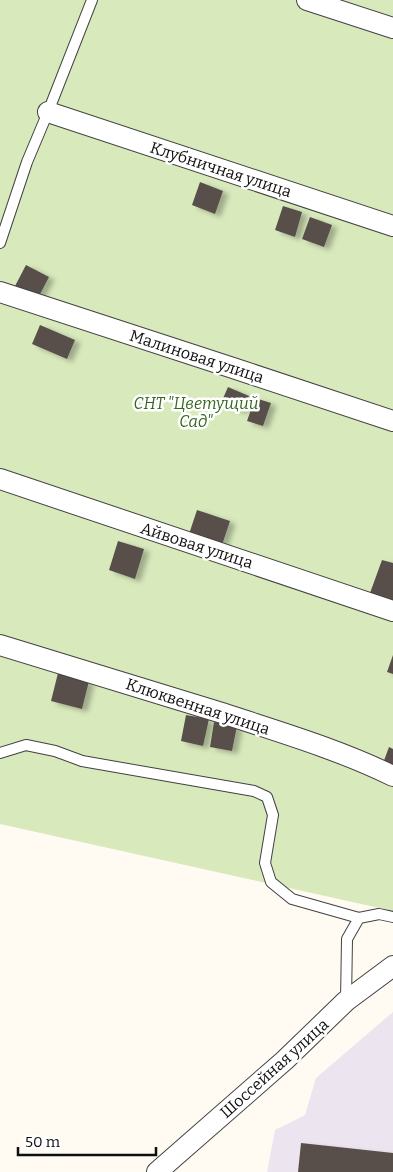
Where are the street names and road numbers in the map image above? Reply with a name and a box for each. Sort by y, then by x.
street label: Клубничная улица [148,138,294,201]
street label: Малиновая улица [127,326,267,387]
street label: Айвовая улица [138,518,256,573]
street label: Клюквенная улица [123,674,272,739]
street label: Шоссейная улица [216,1015,333,1122]

